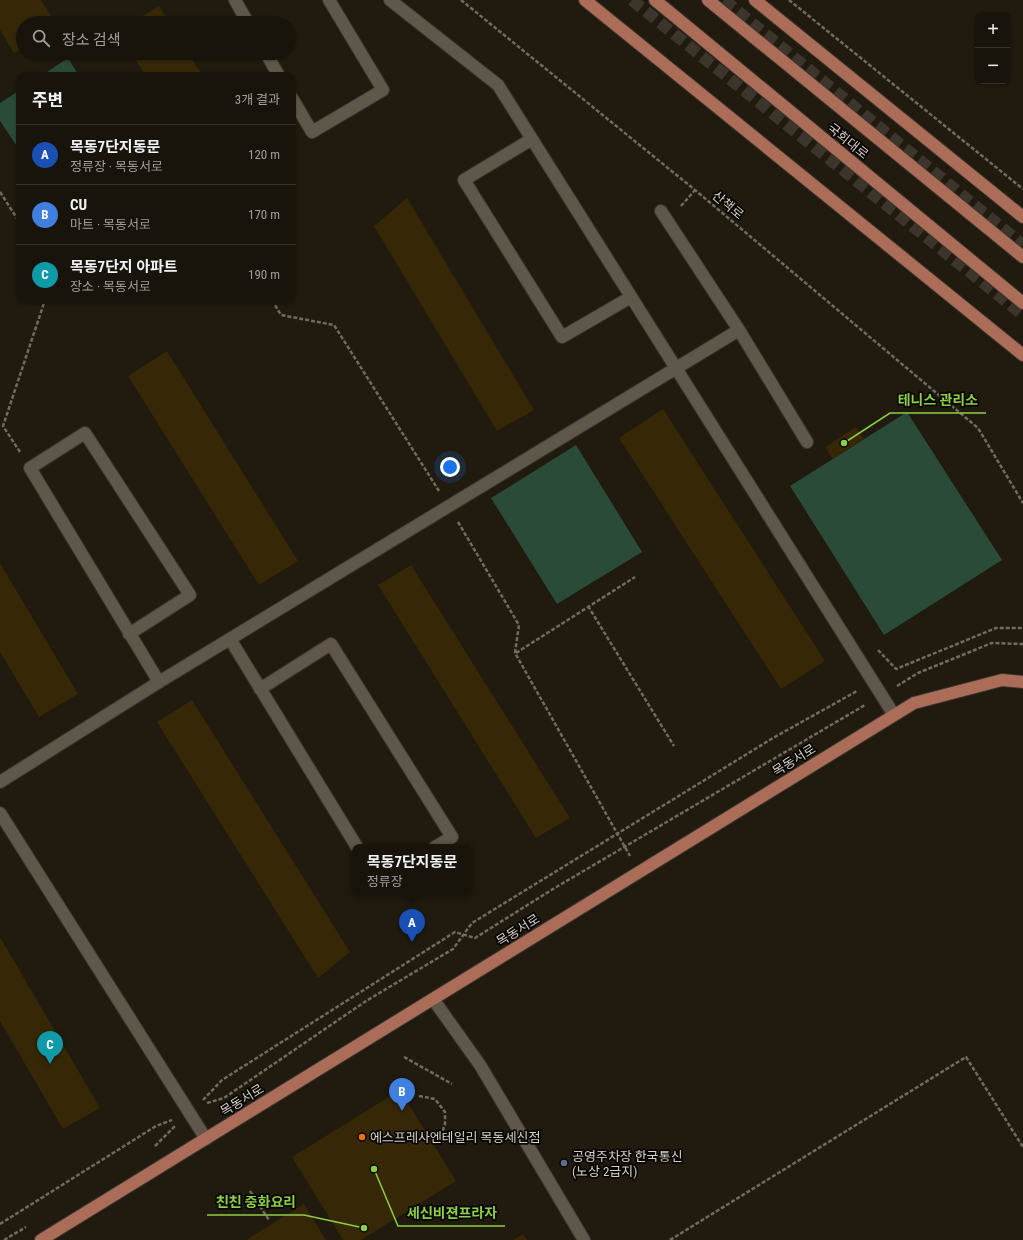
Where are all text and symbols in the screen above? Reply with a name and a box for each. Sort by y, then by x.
map controls [975,12,1011,84]
button: + [975,12,1011,48]
search box [16,16,296,60]
icon: search [30,27,52,49]
text: 장소 검색 [62,31,121,49]
button: − [975,48,1011,84]
text: 주변 [32,90,63,110]
text: 3개 결과 [235,92,280,107]
street label: 국회대로 [825,120,871,162]
text: 목동7단지동문 [70,138,160,156]
text: A [41,147,49,162]
text: 120 m [248,147,280,162]
text: 정류장 · 목동서로 [70,159,163,174]
street label: 산책로 [709,188,747,222]
text: CU [70,196,87,214]
text: B [41,207,49,222]
text: 170 m [248,207,280,222]
text: 마트 · 목동서로 [70,217,151,232]
text: 목동7단지 아파트 [70,258,178,276]
text: C [41,267,49,282]
text: 190 m [248,267,280,282]
text: 장소 · 목동서로 [70,279,151,294]
callout: 테니스 관리소 [890,387,986,413]
text: 테니스 관리소 [898,392,978,408]
your location [440,457,460,477]
street label: 목동서로 [770,741,818,779]
popup [352,844,472,896]
text: 목동7단지동문 [367,853,457,871]
text: 정류장 [367,874,403,889]
pin: A [399,909,425,942]
street label: 목동서로 [494,911,542,949]
pin: C [37,1031,63,1064]
pin: B [389,1078,415,1111]
street label: 목동서로 [218,1081,266,1119]
place label: 에스프레사엔테일리 목동세신점 [370,1130,540,1145]
marker: 에스프레사엔테일리 목동세신점 [357,1132,367,1142]
place label: 공영주차장 한국통신 (노상 2급지) [572,1149,683,1179]
marker: 공영주차장 한국통신 (노상 2급지) [559,1158,569,1168]
callout: 친친 중화요리 [207,1189,304,1215]
text: 친친 중화요리 [216,1194,296,1210]
callout: 세신비젼프라자 [398,1200,505,1226]
text: 세신비젼프라자 [407,1205,497,1221]

